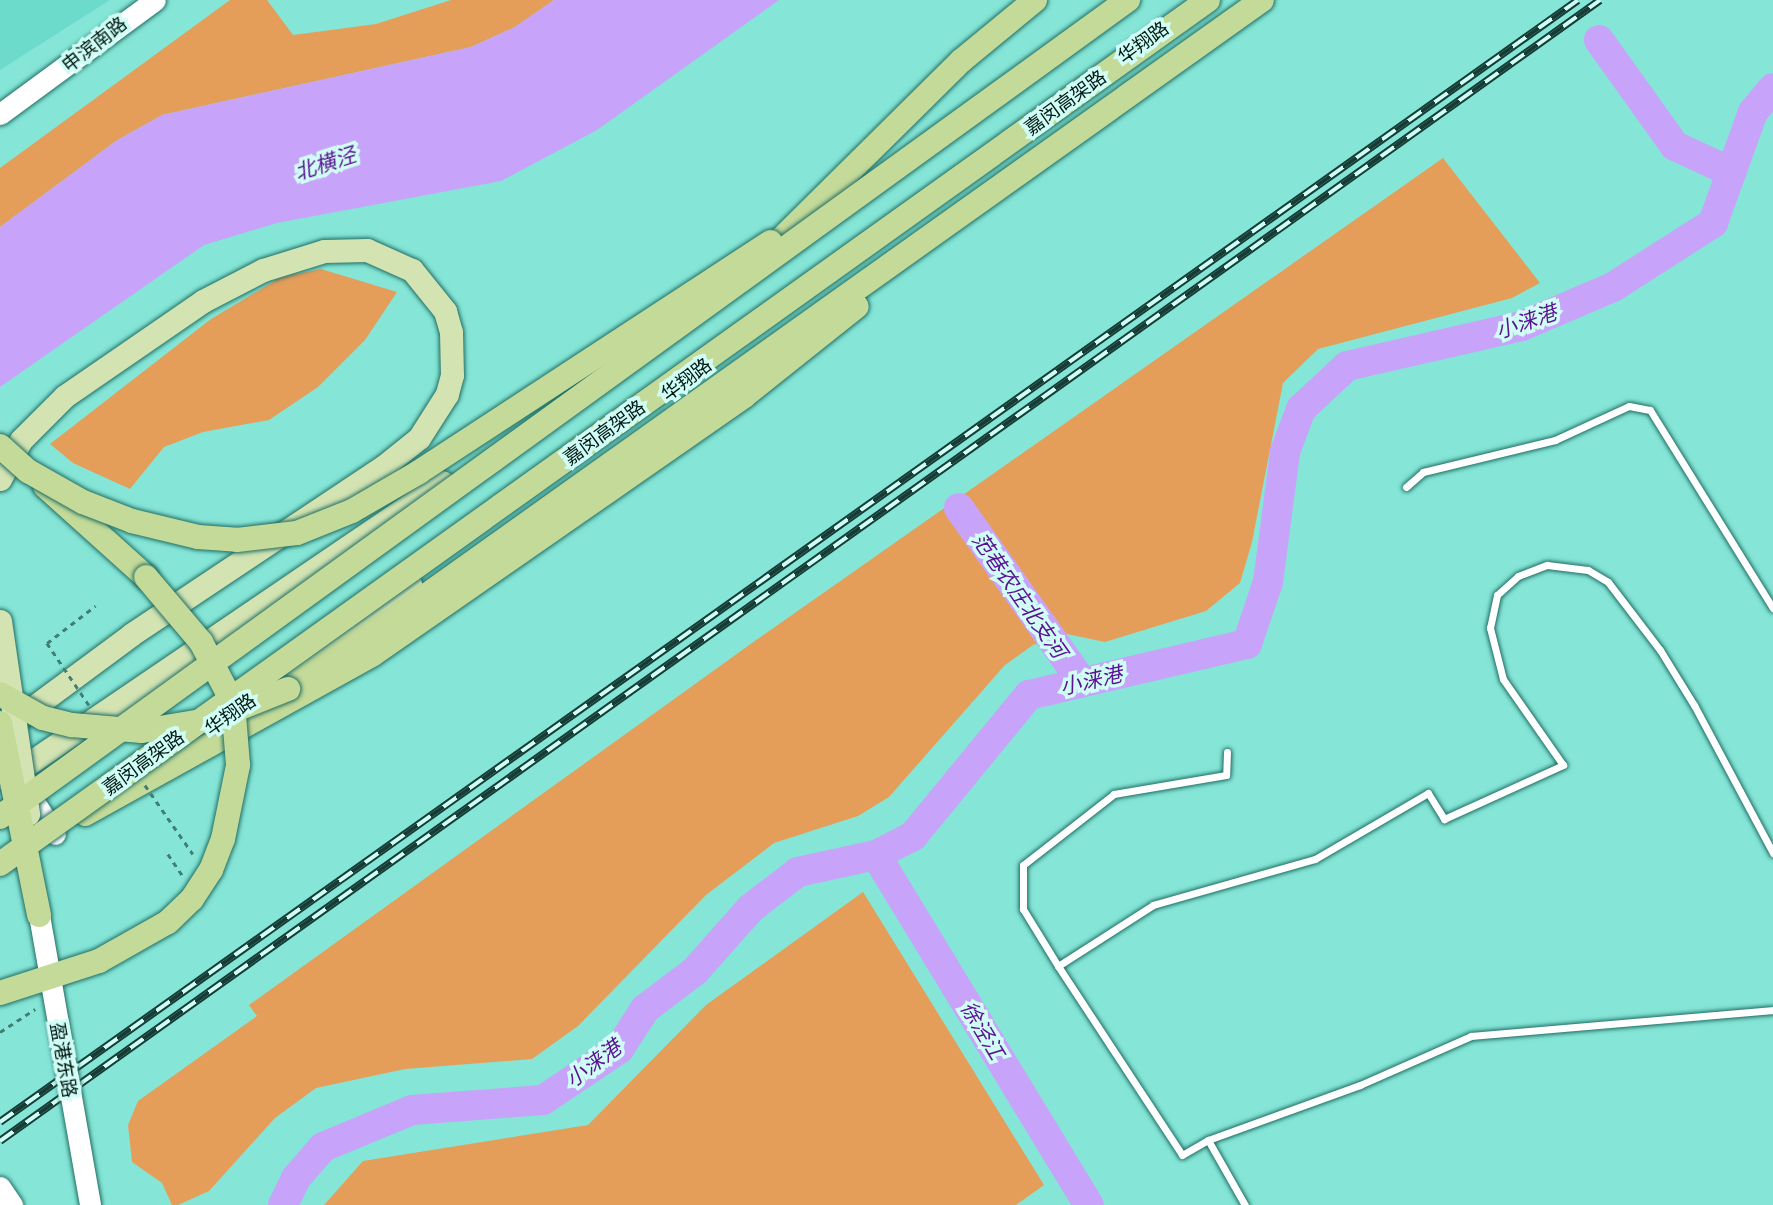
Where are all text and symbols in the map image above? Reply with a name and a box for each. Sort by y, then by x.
street label: 申滨南路 [57,12,131,76]
street label: 华翔路 [1113,16,1173,68]
street label: 嘉闵高架路 [1020,65,1110,139]
water label: 北横泾 [291,141,359,185]
water label: 小涞港 [1492,299,1560,343]
street label: 华翔路 [656,353,716,405]
street label: 嘉闵高架路 [559,395,649,469]
water label: 范巷农庄北支河 [968,528,1072,662]
water label: 小涞港 [1057,661,1125,699]
street label: 华翔路 [200,688,260,740]
street label: 嘉闵高架路 [98,725,188,799]
water label: 徐泾江 [956,997,1010,1063]
street label: 盈港东路 [46,1021,82,1099]
water label: 小涞港 [560,1034,626,1092]

